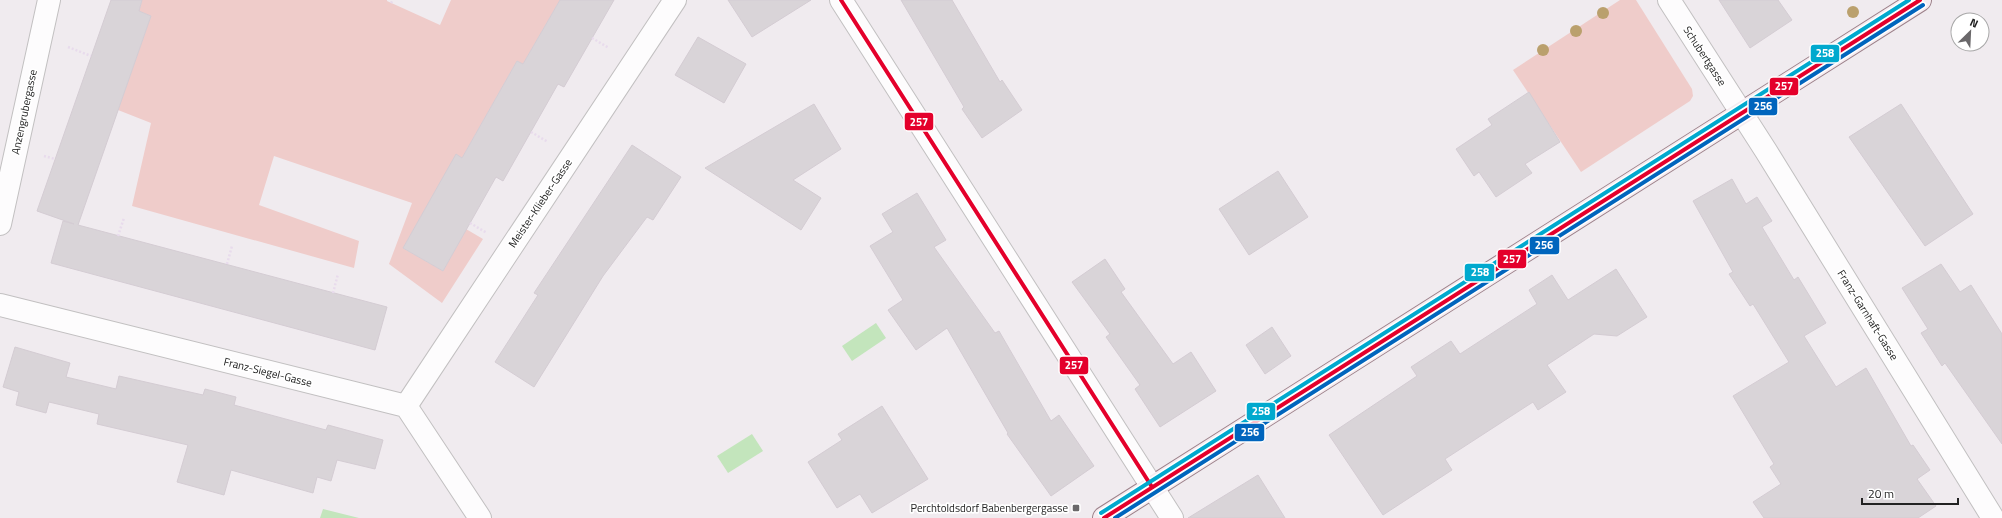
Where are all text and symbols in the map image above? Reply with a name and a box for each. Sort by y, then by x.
north arrow [1950,12,1990,52]
text: N [1967,14,1981,32]
street label: Schubertgasse [1680,23,1731,89]
line badge: 258 [1810,44,1840,63]
text: 258 [1816,45,1834,61]
street label: Anzengrubergasse [7,68,41,156]
line badge: 257 [1769,77,1799,96]
text: 257 [1775,78,1793,94]
line badge: 256 [1748,97,1778,116]
text: 256 [1754,98,1772,114]
line badge: 257 [904,112,934,131]
text: 257 [910,114,928,130]
street label: Meister-Klieber-Gasse [504,155,576,251]
line badge: 256 [1529,236,1560,255]
text: 256 [1535,237,1553,253]
line badge: 257 [1497,249,1527,269]
text: 257 [1503,251,1521,267]
line badge: 258 [1464,263,1495,282]
text: 258 [1471,264,1489,280]
street label: Franz-Garnhaft-Gasse [1834,267,1903,364]
street label: Franz-Siegel-Gasse [222,353,314,391]
line badge: 257 [1059,356,1089,375]
text: 257 [1065,357,1083,373]
line badge: 258 [1246,402,1276,421]
text: 258 [1252,403,1270,419]
line badge: 256 [1234,423,1265,442]
text: 256 [1241,424,1259,440]
scale bar [1862,480,1958,506]
text: 20 m [1868,484,1894,503]
place label: Perchtoldsdorf Babenbergergasse [910,500,1068,516]
marker: Perchtoldsdorf Babenbergergasse [1071,503,1081,513]

